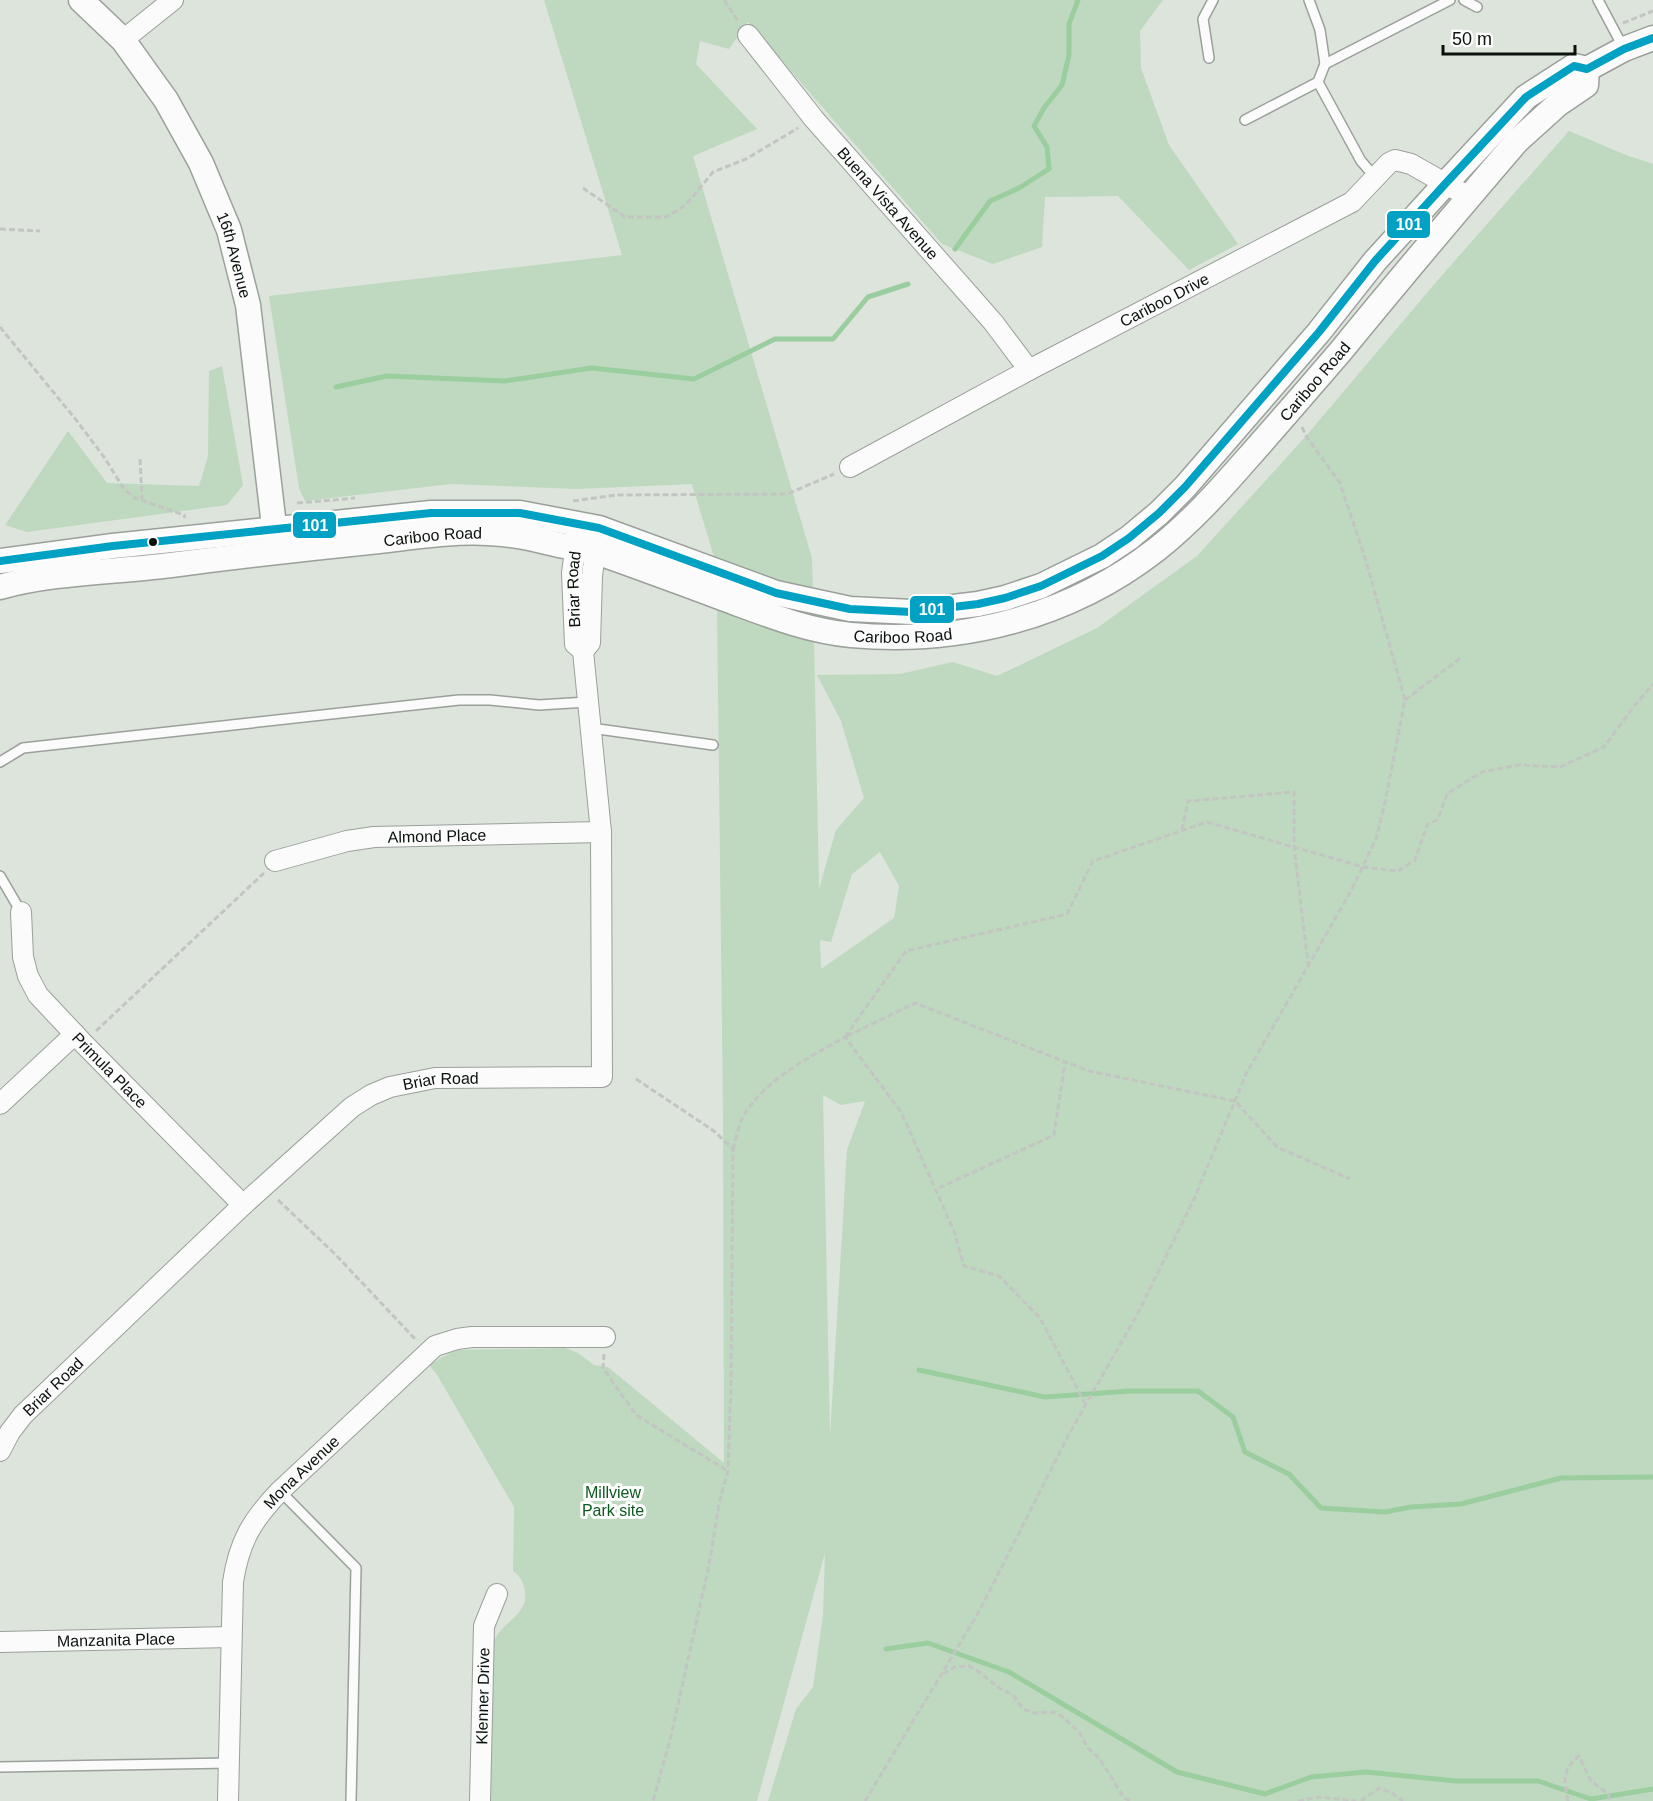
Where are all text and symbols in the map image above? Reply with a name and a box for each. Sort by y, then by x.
scale bar [1443,18,1575,56]
text: 50 m [1452,29,1492,49]
street label: Buena Vista Avenue [834,144,942,263]
street label: 16th Avenue [214,209,254,300]
line badge: 101 [1386,210,1431,239]
text: 101 [1396,216,1422,233]
street label: Cariboo Drive [1117,270,1212,330]
street label: Cariboo Road [1276,338,1353,424]
line badge: 101 [292,511,337,539]
text: 101 [302,517,328,534]
street label: Cariboo Road [382,524,482,549]
unlabelled marker [147,536,159,548]
street label: Briar Road [563,550,583,628]
line badge: 101 [909,595,955,624]
text: 101 [919,601,945,618]
street label: Cariboo Road [853,625,953,645]
street label: Almond Place [387,826,487,845]
street label: Primula Place [69,1029,151,1111]
street label: Briar Road [401,1069,479,1093]
street label: Briar Road [19,1354,86,1419]
street label: Mona Avenue [260,1432,342,1512]
park label: Millview Park site [582,1484,644,1519]
street label: Manzanita Place [57,1630,175,1649]
street label: Klenner Drive [473,1647,492,1745]

